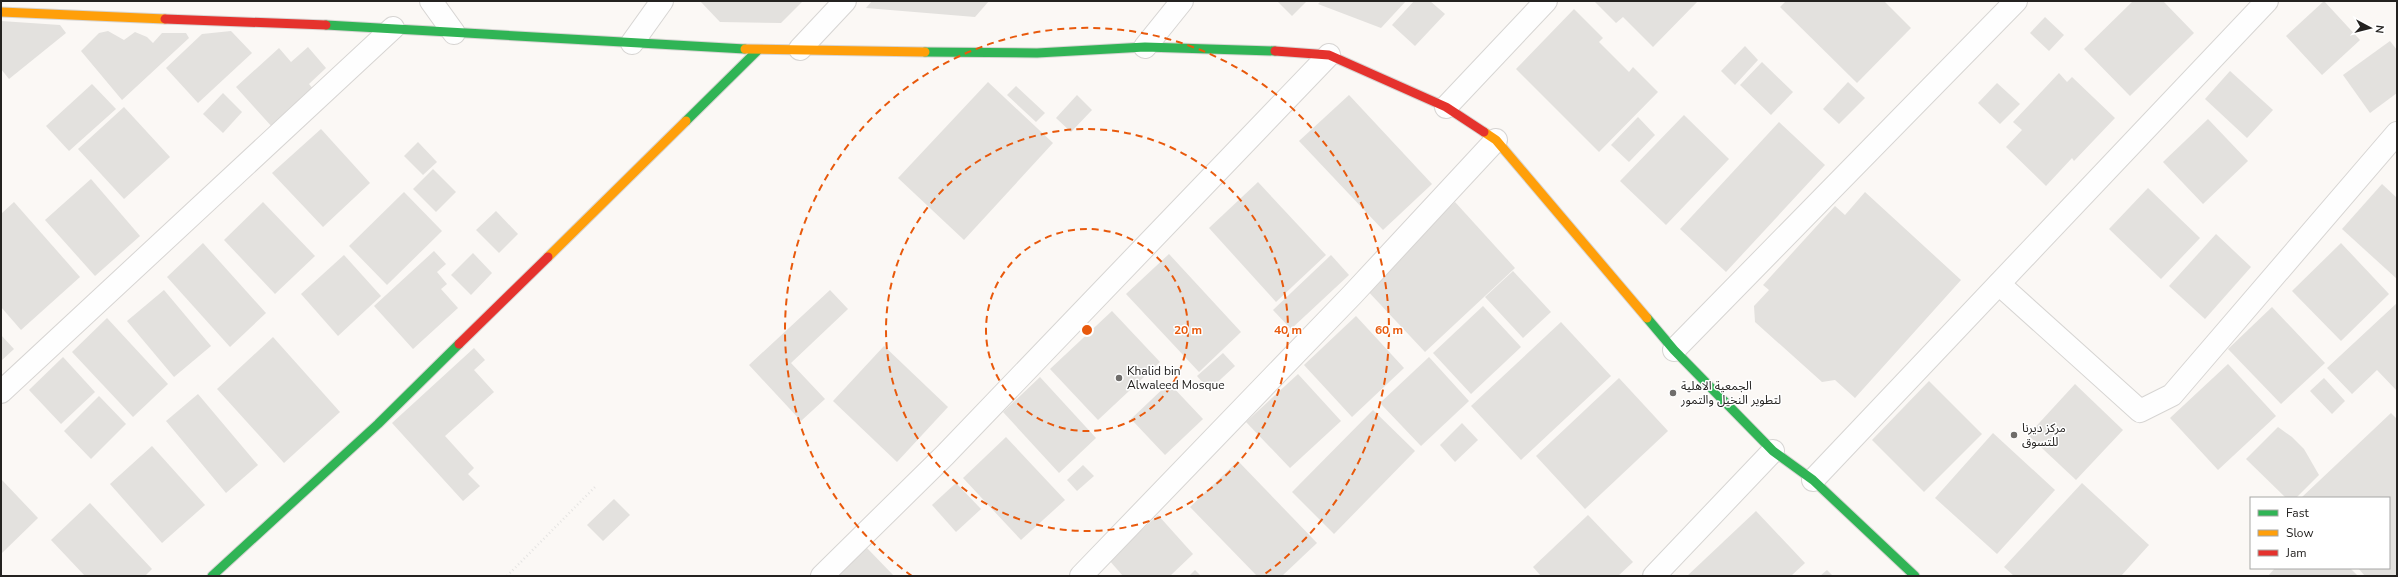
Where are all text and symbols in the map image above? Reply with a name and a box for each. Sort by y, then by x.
north arrow [2350,8,2390,48]
text: N [2371,24,2387,34]
text: 20 m [1174,322,1202,338]
text: 40 m [1274,322,1302,338]
text: 60 m [1375,322,1403,338]
centre of rings [1080,323,1094,337]
place label: Khalid bin Alwaleed Mosque [1127,363,1225,393]
marker: Khalid bin Alwaleed Mosque [1114,373,1124,383]
place label: الجمعية الاهلية لتطوير النخيل والتمور [1680,378,1781,408]
marker: الجمعية الاهلية لتطوير النخيل والتمور [1668,388,1678,398]
place label: مركز ديرنا للتسوق [2022,420,2066,450]
marker: مركز ديرنا للتسوق [2009,430,2019,440]
legend [2250,497,2390,569]
text: Fast [2286,505,2309,521]
text: Slow [2286,525,2314,541]
text: Jam [2285,545,2307,561]

